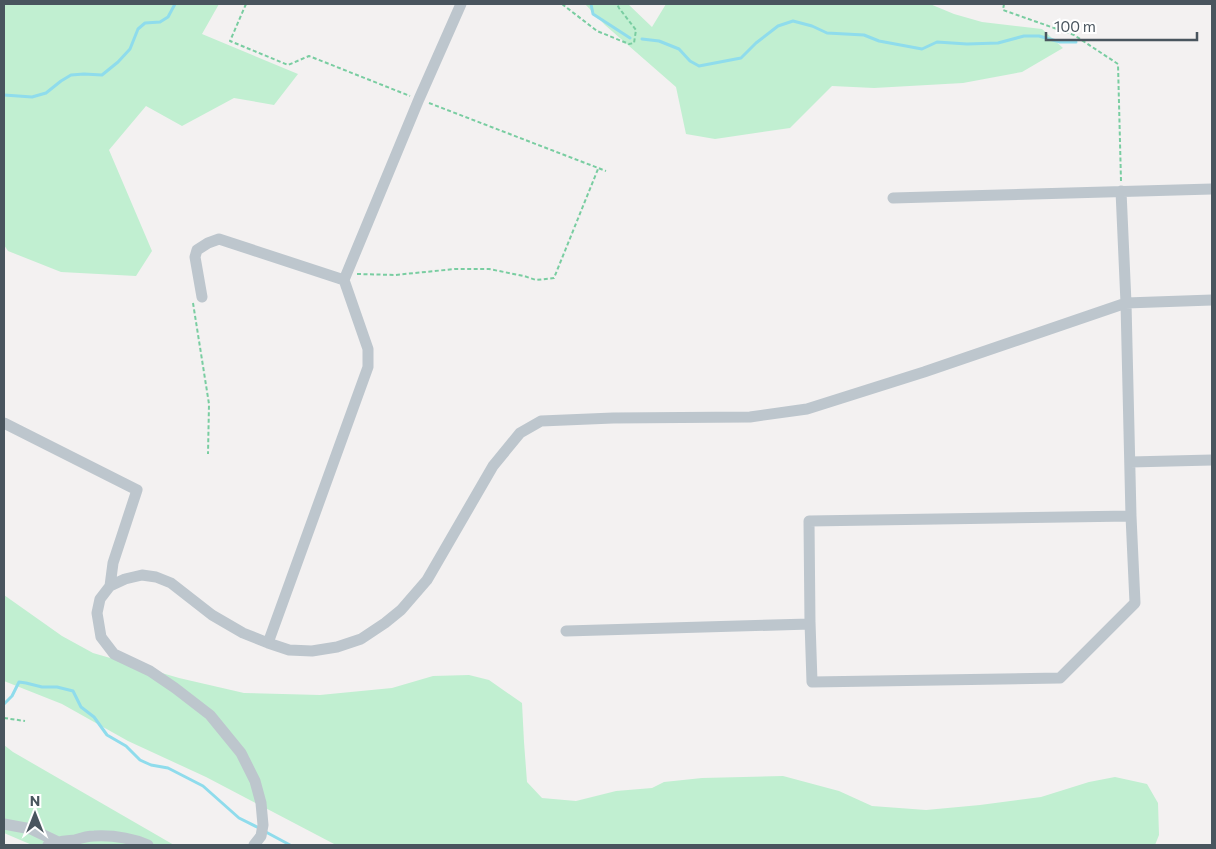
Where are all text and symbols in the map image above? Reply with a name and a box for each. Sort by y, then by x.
scale bar [1046,10,1197,42]
text: 100 m [1054,17,1096,35]
north arrow [10,789,60,839]
text: N [30,792,40,809]

